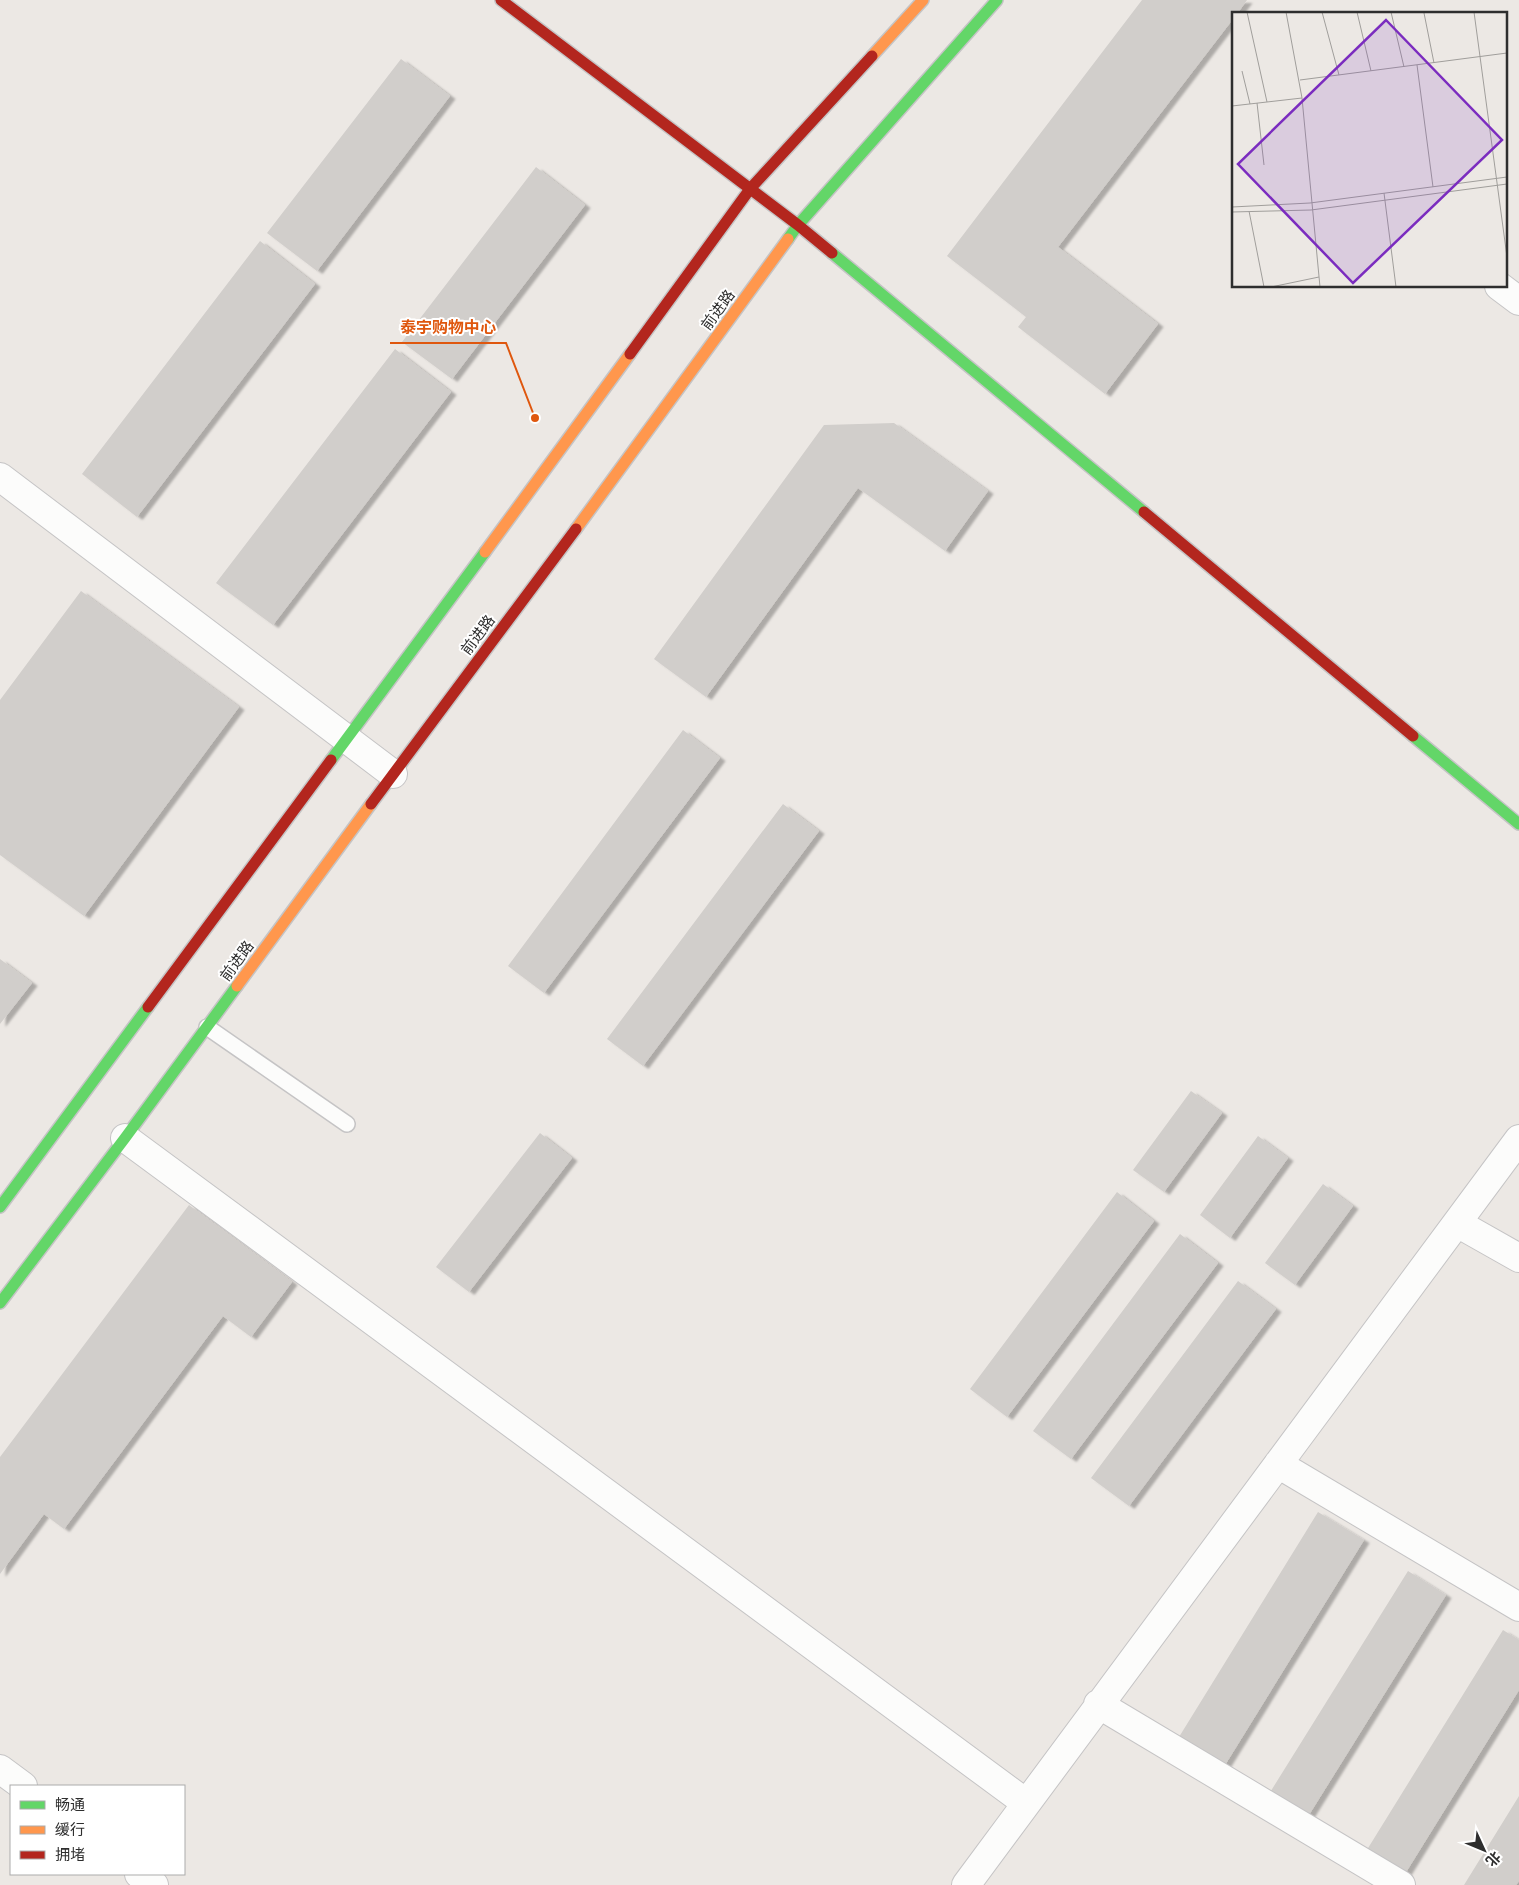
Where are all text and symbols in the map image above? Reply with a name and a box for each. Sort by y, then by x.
inset map [1232,12,1506,288]
street label: 前进路 [697,286,739,333]
callout: 泰宇购物中心 [390,312,506,343]
text: 泰宇购物中心 [400,317,496,338]
street label: 前进路 [456,611,499,658]
street label: 前进路 [216,937,258,984]
legend [10,1785,185,1875]
text: 畅通 [55,1795,85,1814]
text: 缓行 [55,1820,85,1839]
north arrow [1459,1825,1509,1875]
text: 拥堵 [55,1845,85,1864]
text: 北 [1482,1848,1505,1870]

